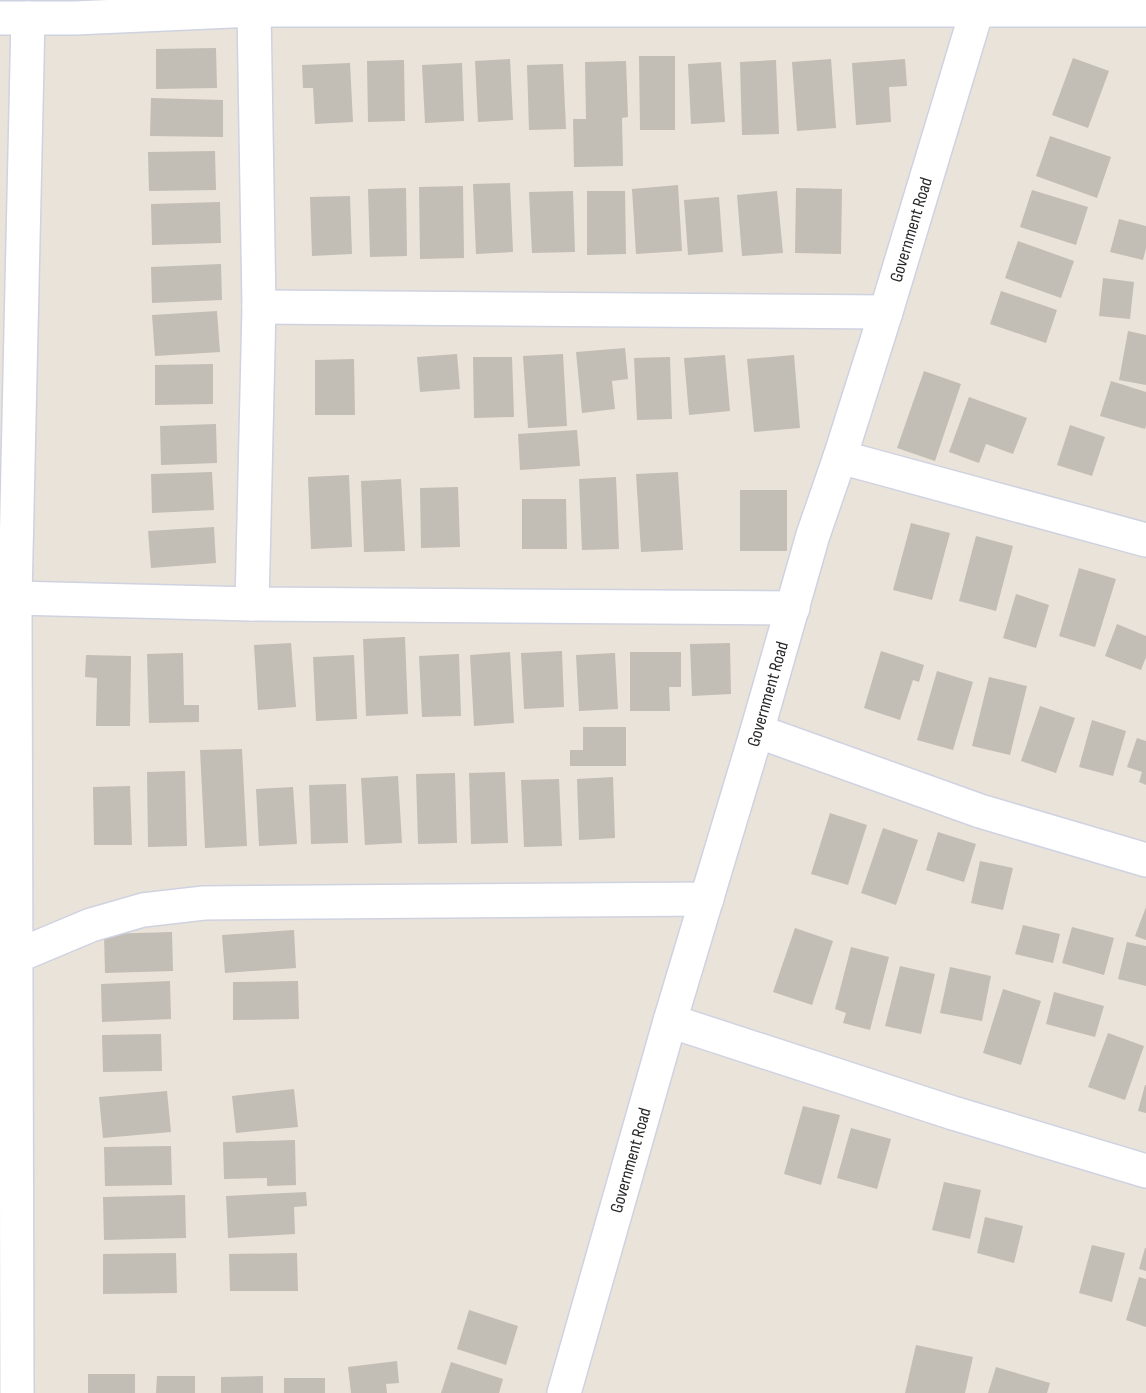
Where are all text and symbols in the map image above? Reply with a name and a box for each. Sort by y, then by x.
street label: Government Road [885,175,936,285]
street label: Government Road [742,639,793,749]
street label: Government Road [605,1105,655,1215]

